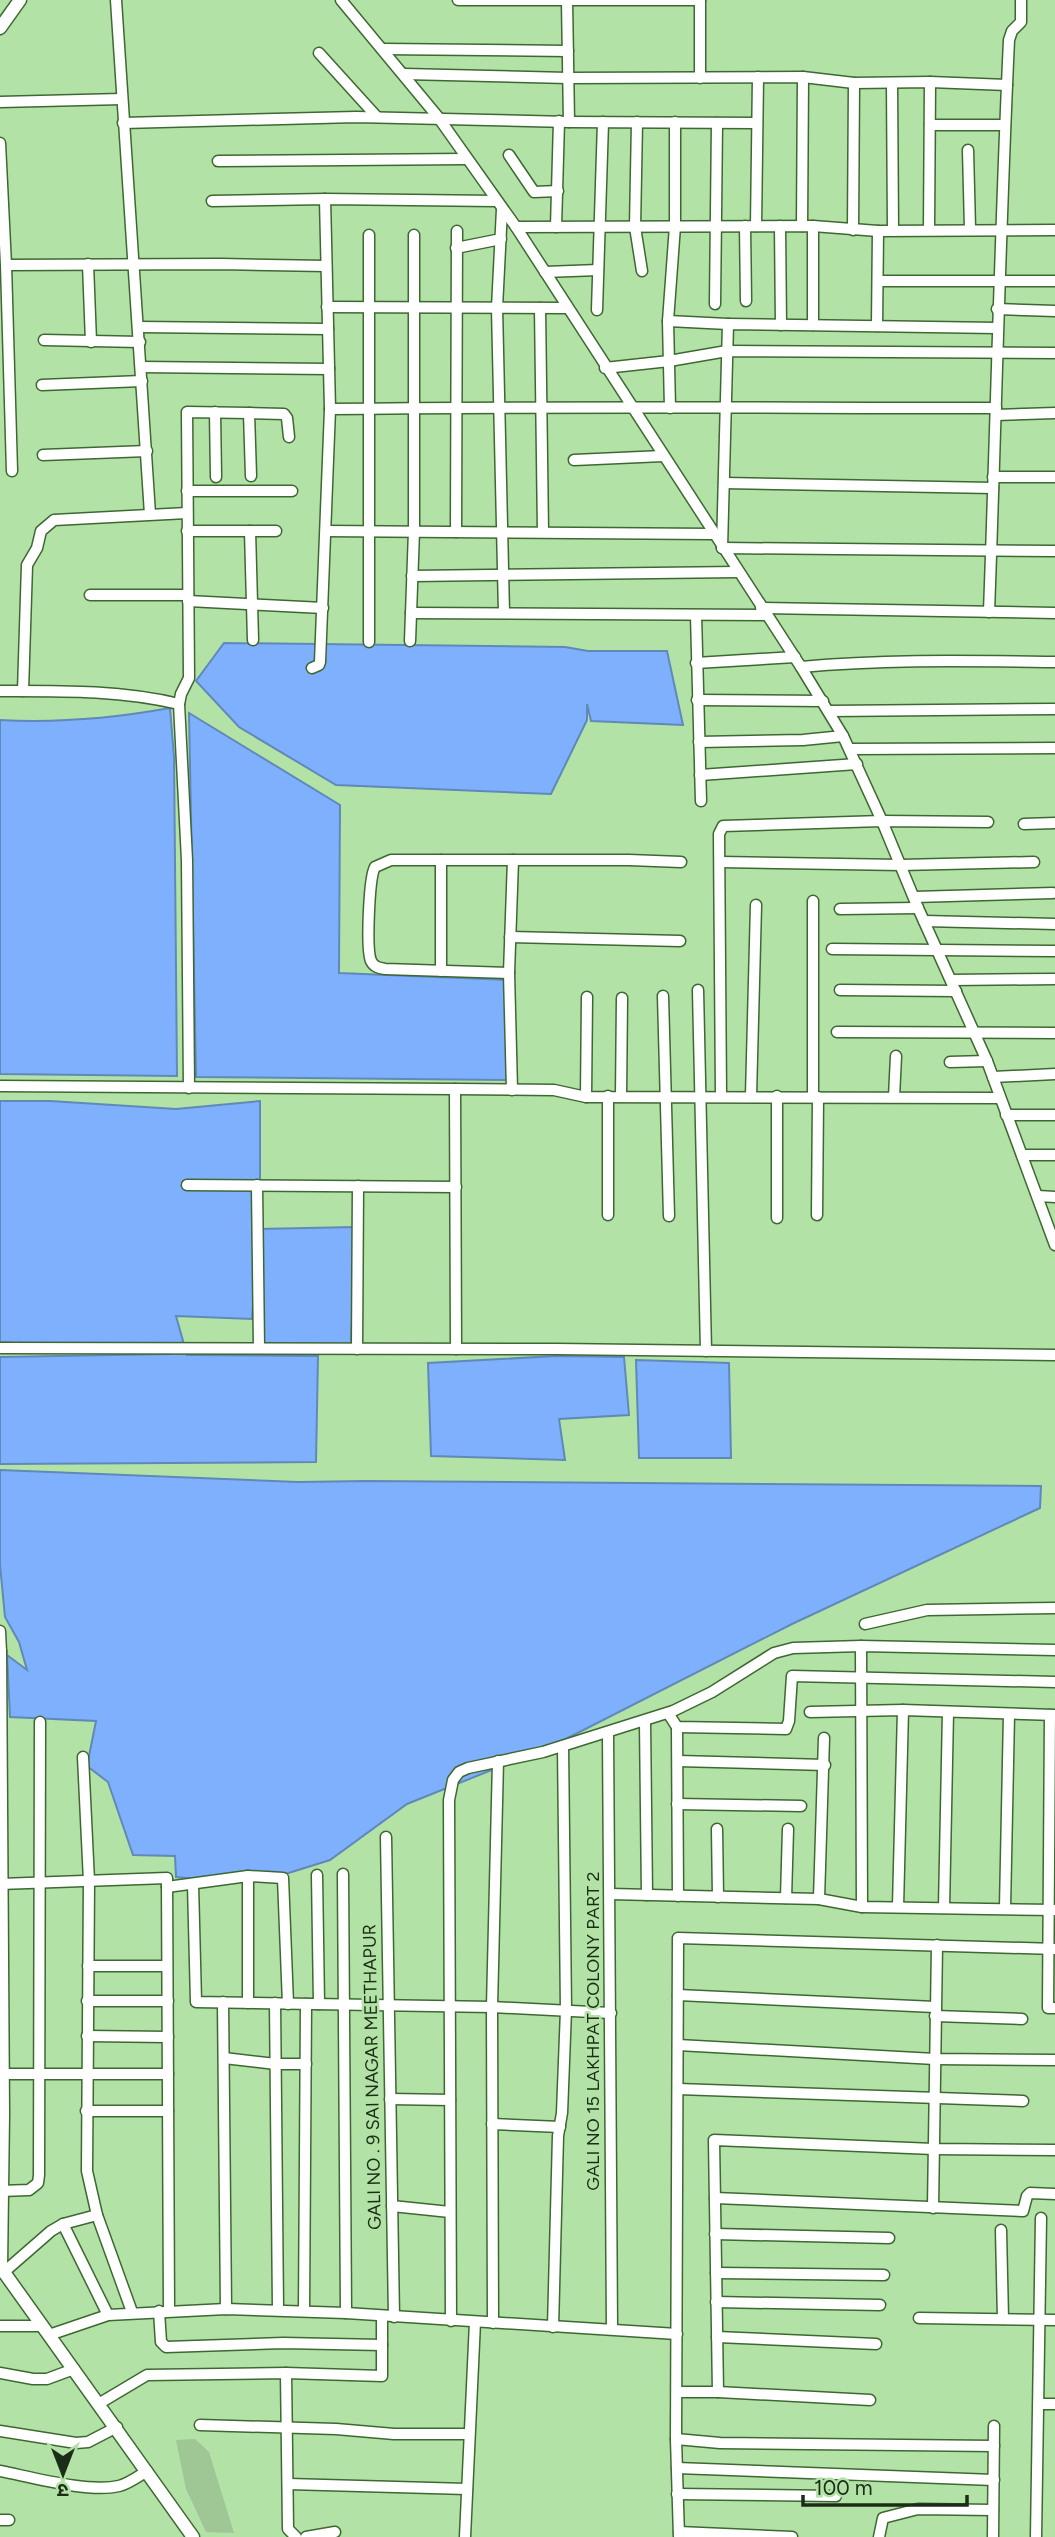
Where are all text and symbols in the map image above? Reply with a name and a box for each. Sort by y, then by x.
street label: GALI NO 15 LAKHPAT COLONY PART 2 [582,1871,604,2191]
street label: GALI NO . 9 SAI NAGAR MEETHAPUR [358,1924,386,2230]
north arrow [28,2439,98,2509]
scale bar [803,2464,968,2508]
text: 100 m [814,2475,873,2500]
text: उ [57,2479,69,2502]

